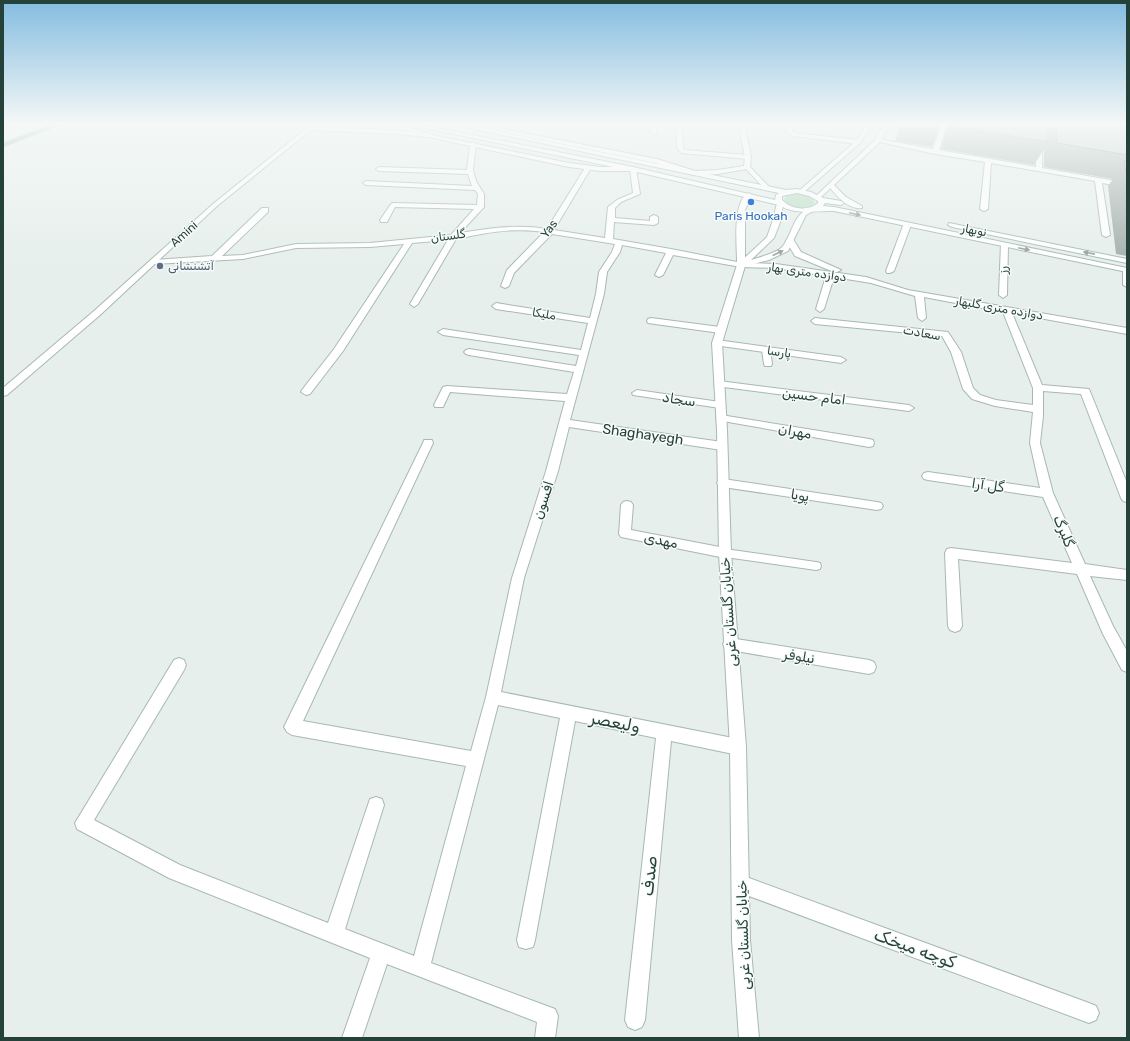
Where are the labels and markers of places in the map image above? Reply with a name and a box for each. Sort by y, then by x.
marker: Paris Hookah [746,197,756,207]
place label: Paris Hookah [714,209,788,223]
place label: آتشنشانی [168,259,215,274]
marker: آتشنشانی [155,261,165,271]

